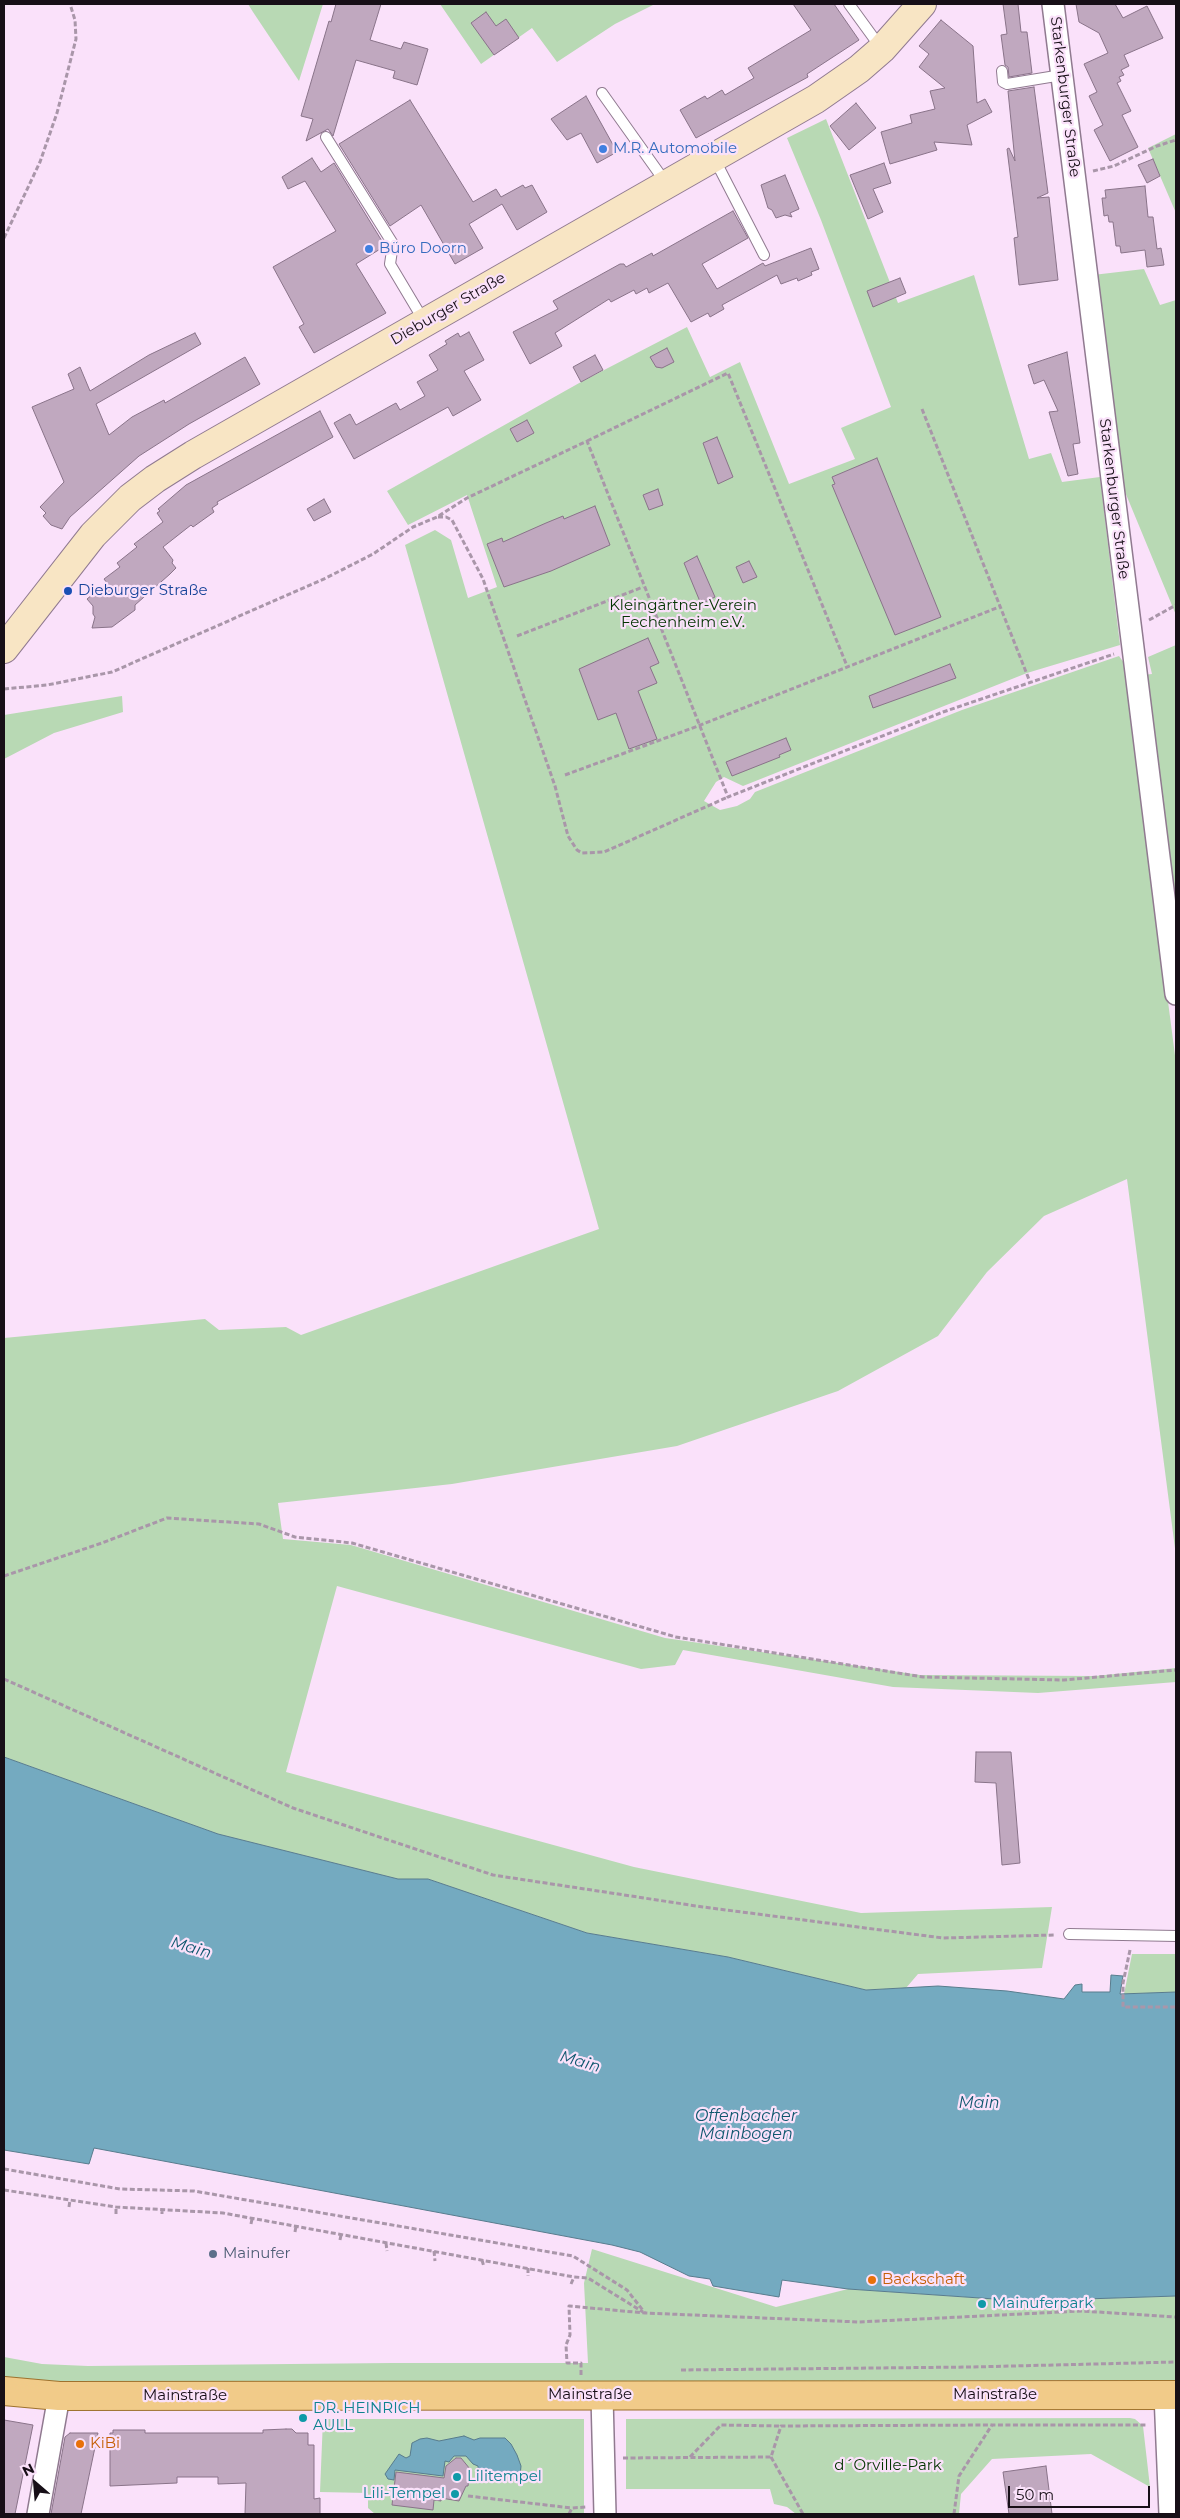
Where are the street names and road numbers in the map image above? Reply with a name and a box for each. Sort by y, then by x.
street label: Starkenburger Straße [1046,16,1084,178]
street label: Dieburger Straße [387,269,509,349]
street label: Starkenburger Straße [1095,418,1133,580]
street label: Mainstraße [548,2386,632,2404]
street label: Mainstraße [953,2386,1037,2404]
street label: Mainstraße [143,2387,227,2405]

